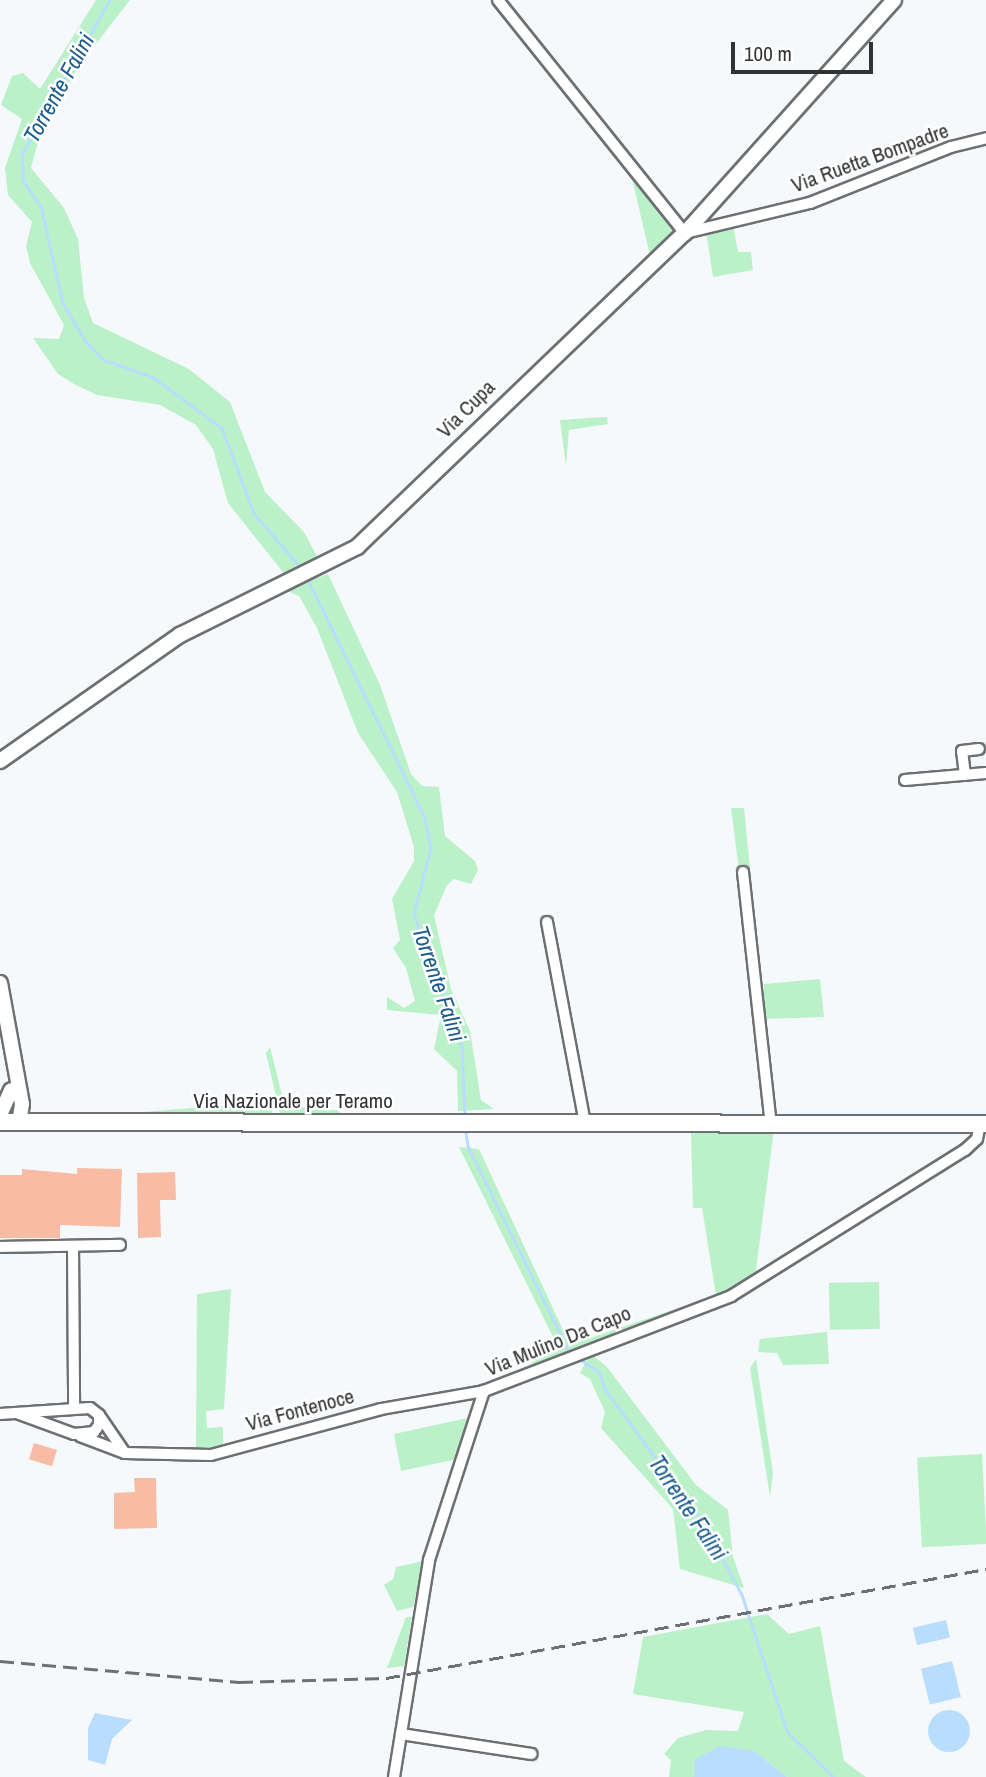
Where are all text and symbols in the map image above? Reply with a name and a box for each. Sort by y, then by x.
scale bar [734,28,876,72]
water label: Torrente Falini [18,29,100,147]
text: 100 m [744,39,792,68]
street label: Via Ruetta Bompadre [788,118,952,198]
street label: Via Cupa [432,375,500,443]
water label: Torrente Falini [406,923,472,1045]
street label: Via Nazionale per Teramo [193,1088,393,1114]
street label: Via Mulino Da Capo [482,1300,634,1382]
street label: Via Fontenoce [243,1383,357,1437]
water label: Torrente Falini [643,1450,733,1566]

